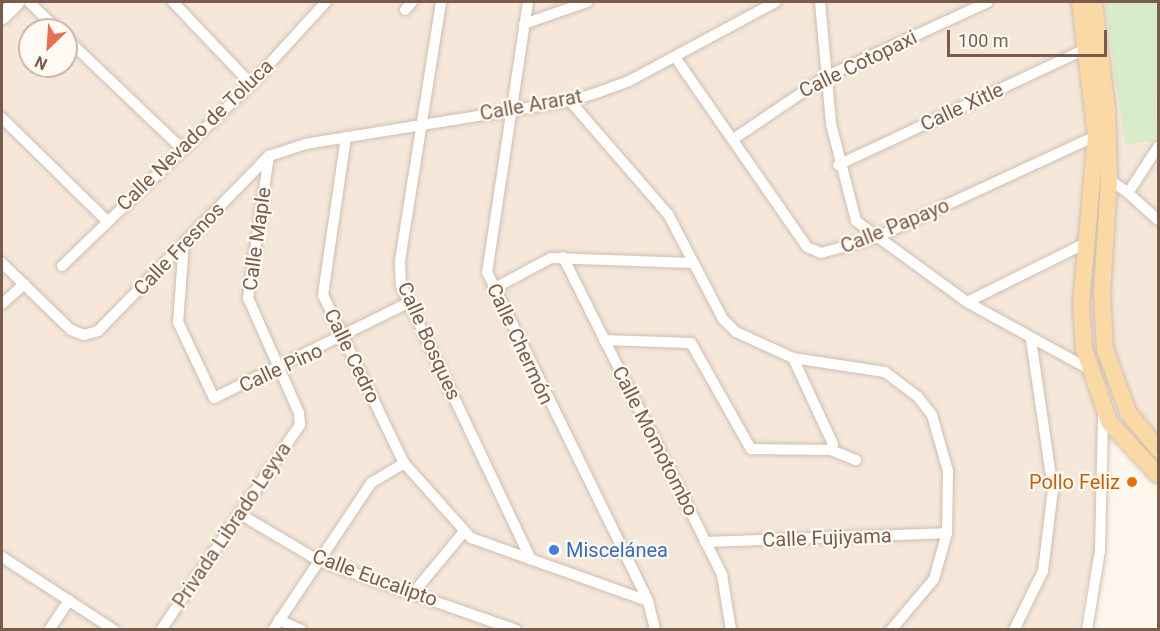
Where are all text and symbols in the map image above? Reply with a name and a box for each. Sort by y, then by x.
north arrow [18,18,78,78]
scale bar [950,18,1110,56]
street label: Calle Cotopaxi [795,25,921,103]
text: 100 m [958,30,1009,51]
text: N [32,52,50,74]
street label: Calle Nevado de Toluca [112,54,278,216]
street label: Calle Xitle [917,77,1007,137]
street label: Calle Ararat [478,84,584,126]
street label: Calle Maple [238,186,276,292]
street label: Calle Papayo [837,193,953,259]
street label: Calle Fresnos [129,197,229,301]
street label: Calle Bosques [392,278,466,404]
street label: Calle Chermón [482,280,558,408]
street label: Calle Cedro [319,305,385,407]
street label: Calle Pino [236,338,326,398]
street label: Calle Momotombo [607,362,703,520]
street label: Privada Librado Leyva [168,438,296,612]
place label: Pollo Feliz [1029,470,1120,494]
marker: Pollo Feliz [1125,475,1139,489]
street label: Calle Fujiyama [762,524,892,552]
place label: Miscelánea [566,538,668,562]
marker: Miscelánea [547,543,561,557]
street label: Calle Eucalipto [309,544,441,612]

